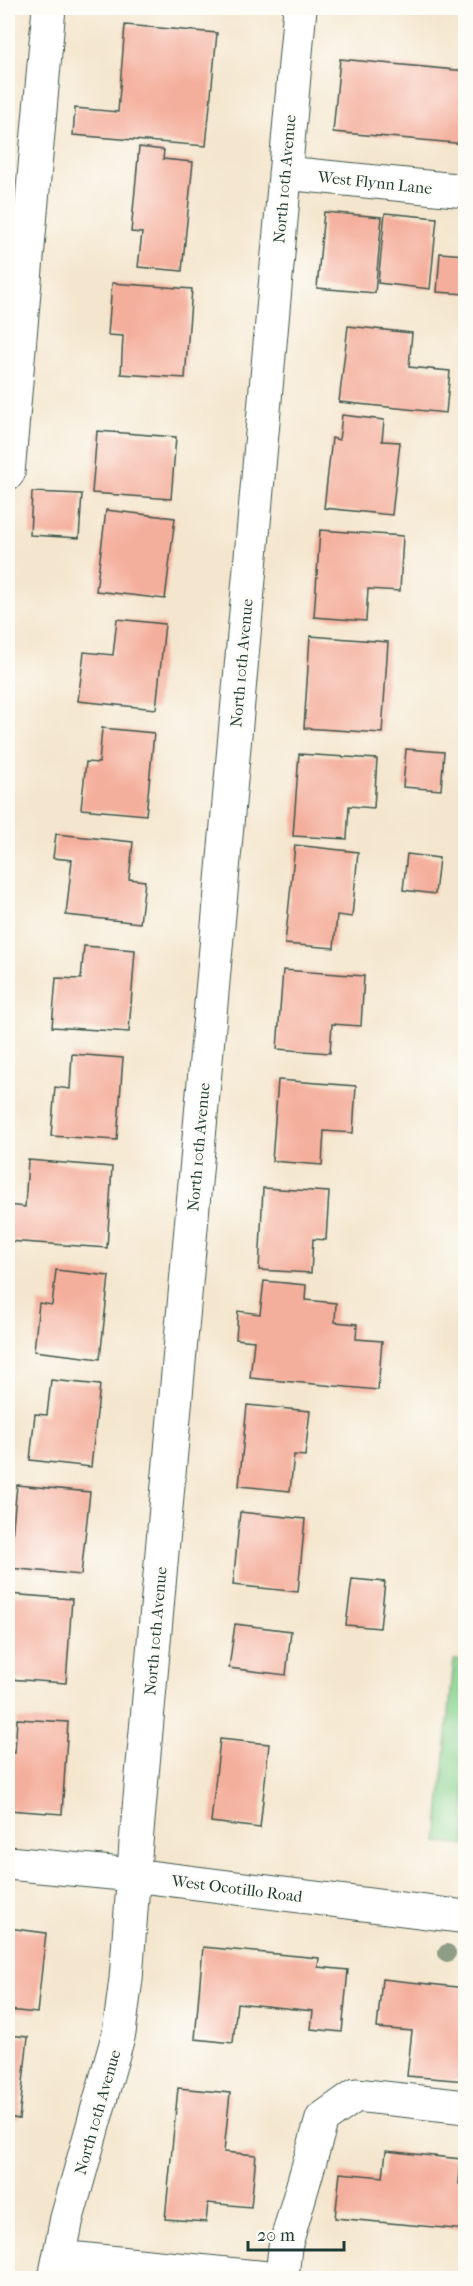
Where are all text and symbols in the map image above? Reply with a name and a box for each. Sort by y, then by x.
street label: North 10th Avenue [269,114,300,244]
street label: West Flynn Lane [316,167,433,198]
street label: North 10th Avenue [226,598,257,728]
street label: North 10th Avenue [183,1082,214,1212]
street label: North 10th Avenue [140,1566,171,1696]
street label: West Ocotillo Road [169,1871,304,1906]
street label: North 10th Avenue [71,2047,124,2177]
scale bar [248,2214,344,2252]
text: 20 m [257,2225,295,2246]

